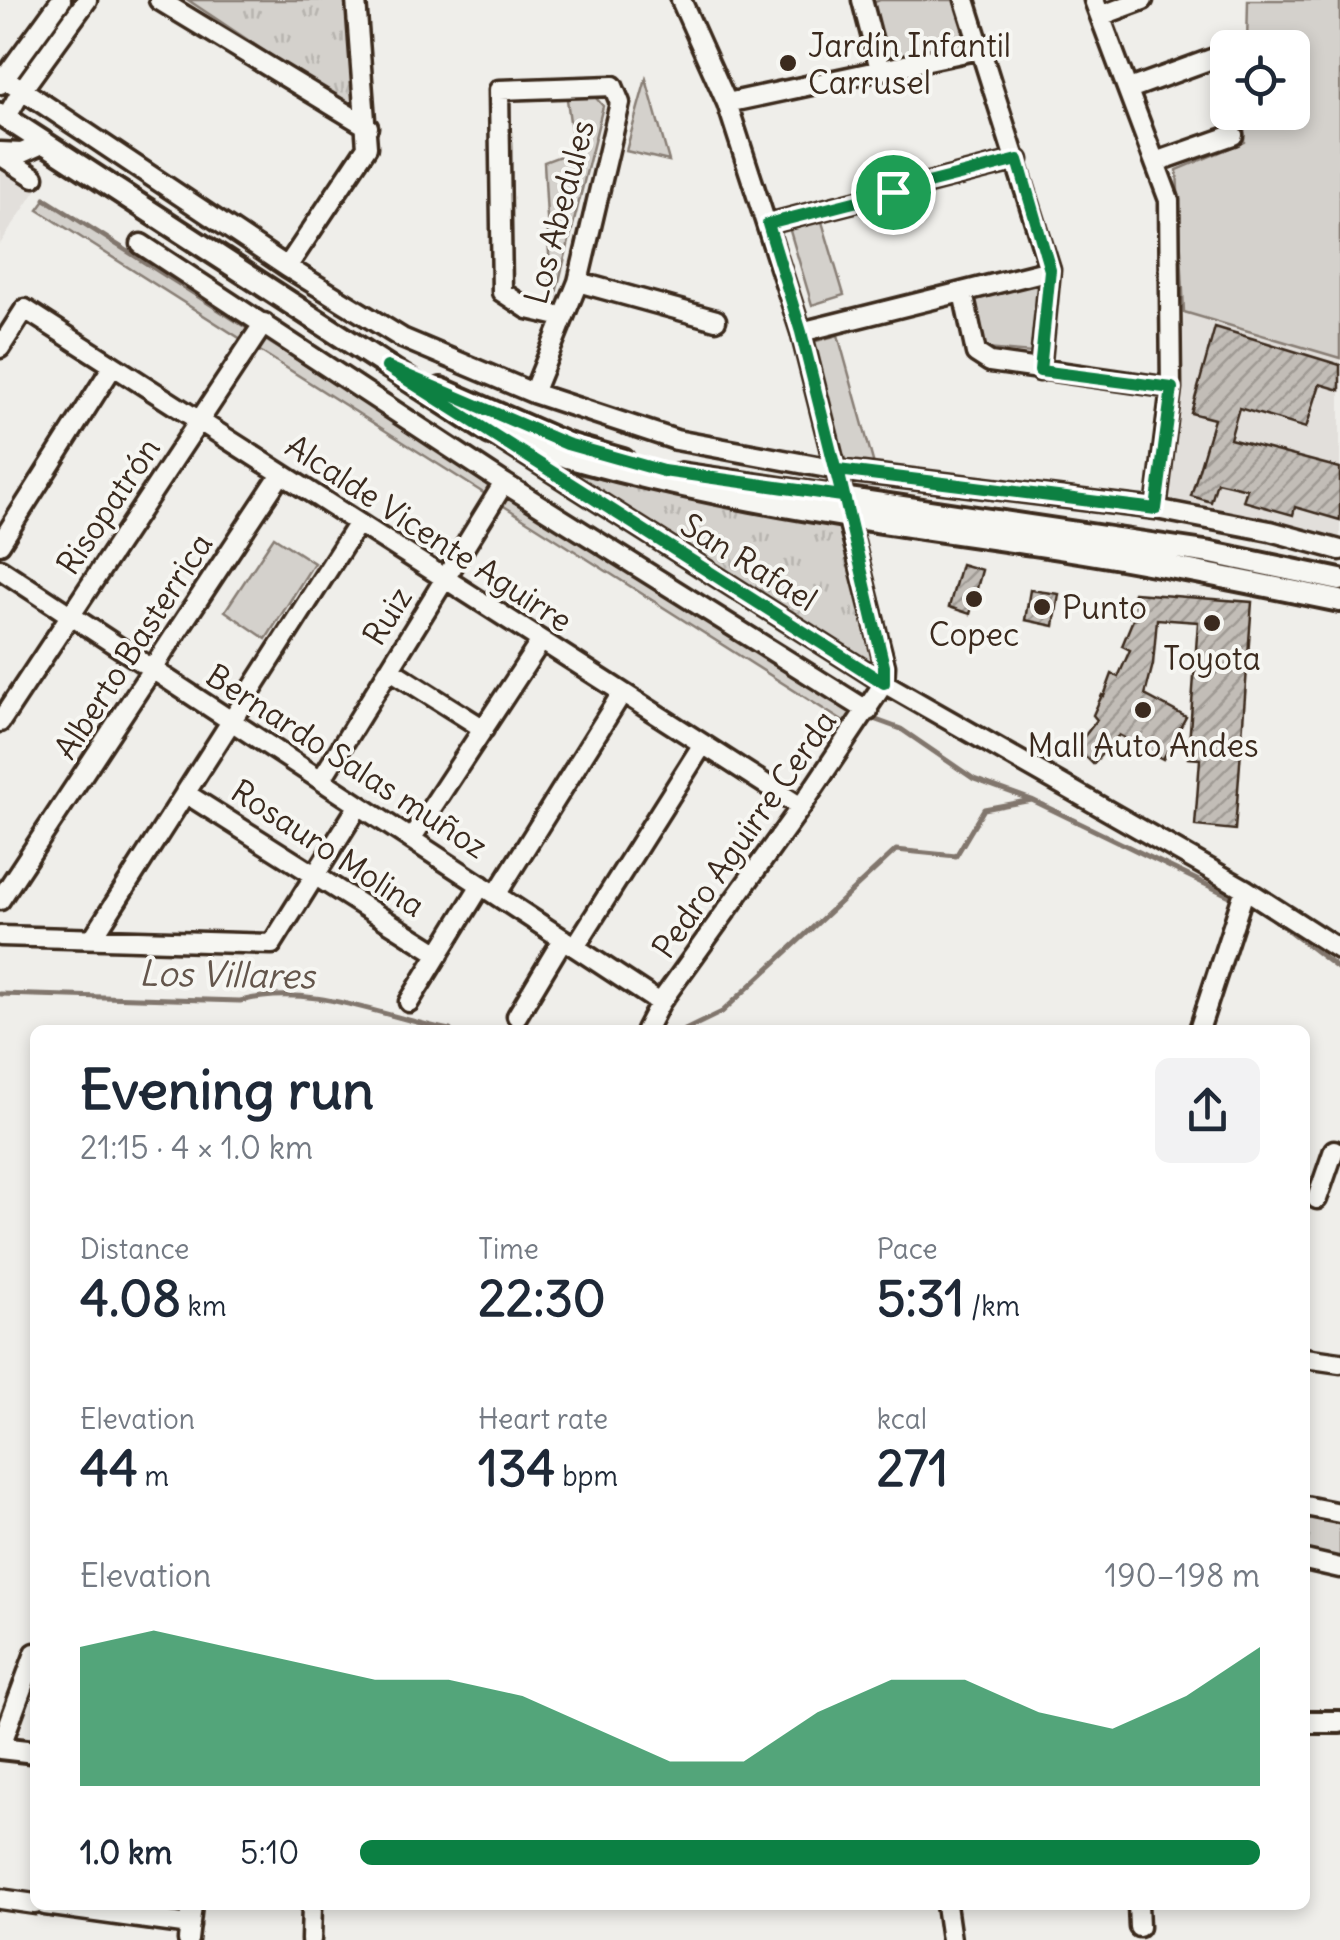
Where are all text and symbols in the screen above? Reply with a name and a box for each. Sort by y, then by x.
place label: Jardín Infantil Carrusel [808,25,1011,103]
map controls [1210,30,1310,130]
button: locate [1210,30,1310,130]
marker: Jardín Infantil Carrusel [777,52,799,74]
street label: Los Abedules [515,115,603,309]
pin [851,150,936,235]
icon: arrive [866,165,921,220]
street label: Alcalde Vicente Aguirre [278,425,580,641]
street label: Risopatrón [47,430,169,582]
street label: San Rafael [673,504,825,620]
street label: Alberto Basterrica [45,525,221,767]
street label: Ruiz [353,579,421,653]
place label: Punto [1062,587,1147,628]
marker: Copec [963,588,985,610]
marker: Punto [1031,596,1053,618]
marker: Toyota [1201,612,1223,634]
place label: Copec [929,614,1019,655]
place label: Toyota [1163,638,1261,679]
street label: Bernardo Salas muñoz [199,655,495,867]
marker: Mall Auto Andes [1132,699,1154,721]
street label: Pedro Aguirre Cerda [643,702,845,966]
place label: Mall Auto Andes [1027,725,1259,766]
street label: Rosauro Molina [223,770,433,926]
water label: Los Villares [139,950,317,998]
text: Evening run [80,1055,374,1124]
button: share [1155,1058,1260,1163]
text: 21:15 · 4 × 1.0 km [80,1127,313,1168]
text: Distance [80,1231,189,1267]
text: Time [478,1231,539,1267]
text: Pace [877,1231,938,1267]
text: 4.08 [80,1267,181,1330]
text: 22:30 [478,1267,606,1330]
text: 5:31 [877,1267,964,1330]
text: km [181,1288,226,1324]
text: /km [964,1288,1020,1324]
text: Elevation [80,1401,195,1437]
text: Heart rate [478,1401,608,1437]
text: kcal [877,1401,927,1437]
text: 44 [80,1437,138,1500]
text: 134 [478,1437,555,1500]
text: 271 [877,1437,948,1500]
text: m [138,1458,169,1494]
text: bpm [555,1458,618,1494]
text: Elevation [80,1555,211,1596]
text: 190–198 m [1104,1555,1260,1596]
text: 1.0 km [80,1832,172,1873]
text: 5:10 [240,1832,299,1873]

